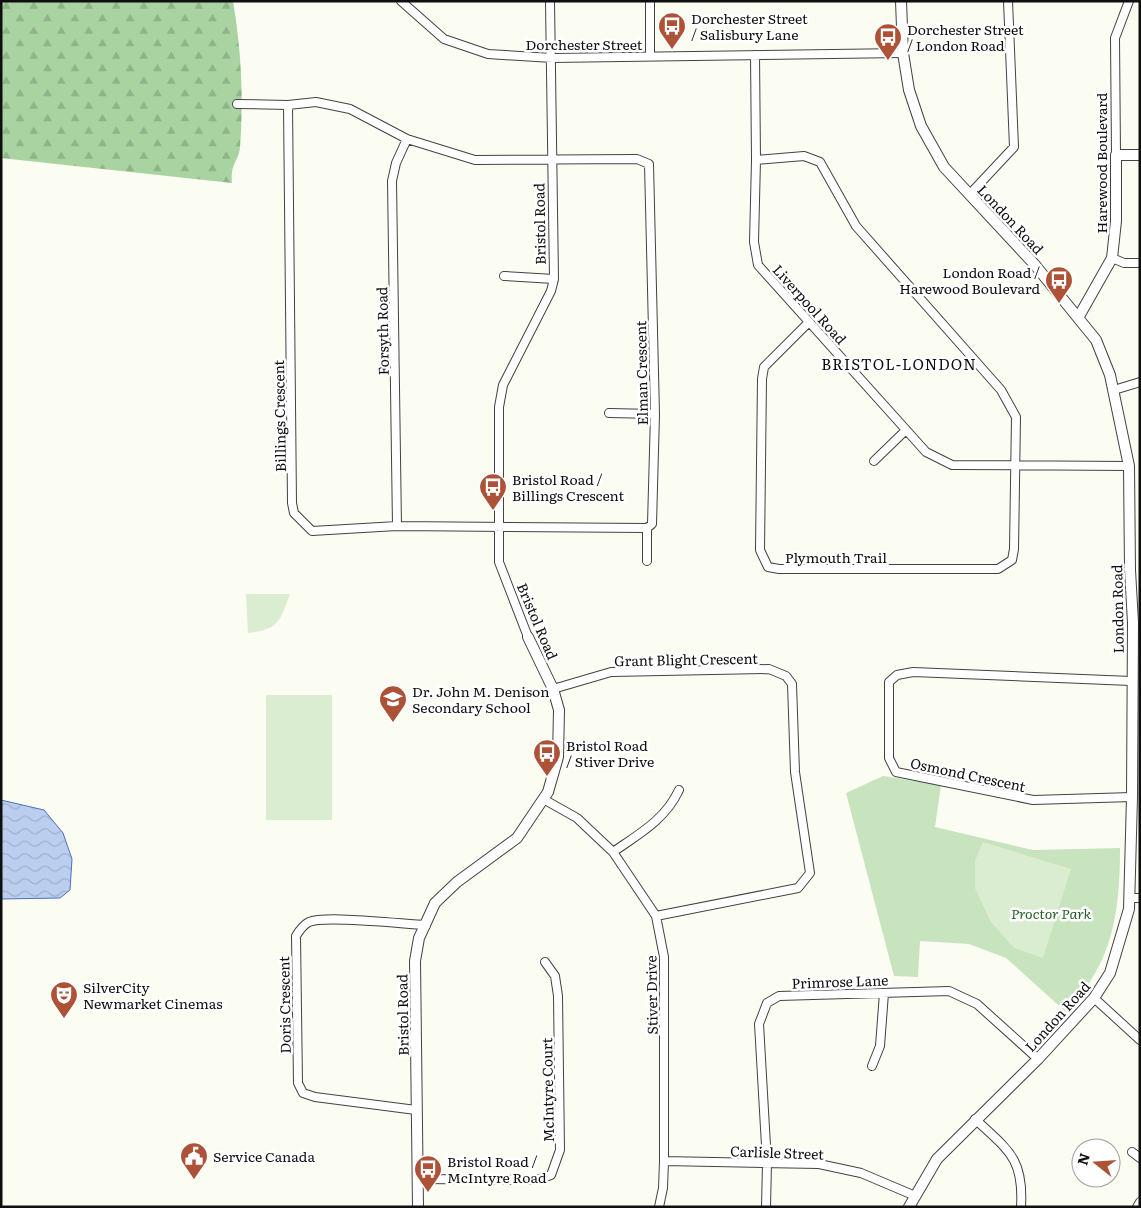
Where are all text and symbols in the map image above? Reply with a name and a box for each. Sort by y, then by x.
place label: Dorchester Street / Salisbury Lane [691,8,808,44]
bus stop icon: Dorchester Street / Salisbury Lane [657,11,687,50]
place label: Dorchester Street / London Road [907,19,1024,55]
bus stop icon: Dorchester Street / London Road [873,22,903,61]
street label: Dorchester Street [526,34,643,54]
street label: Harewood Boulevard [1091,92,1111,233]
street label: London Road [973,180,1049,259]
street label: Bristol Road [528,183,550,265]
street label: Liverpool Road [769,260,852,349]
place label: London Road / Harewood Boulevard [899,262,1040,298]
bus stop icon: London Road / Harewood Boulevard [1044,265,1074,304]
street label: Forsyth Road [371,286,393,376]
street label: Elman Crescent [630,320,652,426]
district label: BRISTOL-LONDON [821,352,977,375]
street label: Billings Crescent [268,359,290,472]
place label: Bristol Road / Billings Crescent [512,469,624,505]
bus stop icon: Bristol Road / Billings Crescent [478,472,508,511]
street label: Plymouth Trail [785,547,887,567]
street label: London Road [1106,564,1128,654]
street label: Bristol Road [513,579,563,663]
street label: Grant Blight Crescent [614,648,758,670]
place label: Dr. John M. Denison Secondary School [412,681,549,717]
school or university icon: Dr. John M. Denison Secondary School [378,684,408,723]
place label: Bristol Road / Stiver Drive [566,735,654,771]
bus stop icon: Bristol Road / Stiver Drive [532,738,562,777]
street label: Osmond Crescent [909,752,1028,796]
park label: Proctor Park [1011,903,1091,923]
street label: Stiver Drive [640,955,662,1035]
street label: Doris Crescent [273,956,295,1054]
street label: Primrose Lane [791,969,889,993]
street label: Bristol Road [391,974,413,1056]
street label: London Road [1020,976,1094,1056]
place label: SilverCity Newmarket Cinemas [83,977,222,1013]
theatre icon: SilverCity Newmarket Cinemas [49,980,79,1019]
street label: McIntyre Court [536,1037,558,1142]
north arrow [1071,1138,1121,1188]
street label: Carlisle Street [730,1140,825,1164]
public building icon: Service Canada [179,1141,209,1180]
place label: Service Canada [213,1146,315,1166]
text: N [1071,1150,1094,1167]
place label: Bristol Road / McIntyre Road [447,1151,547,1187]
bus stop icon: Bristol Road / McIntyre Road [413,1154,443,1193]

